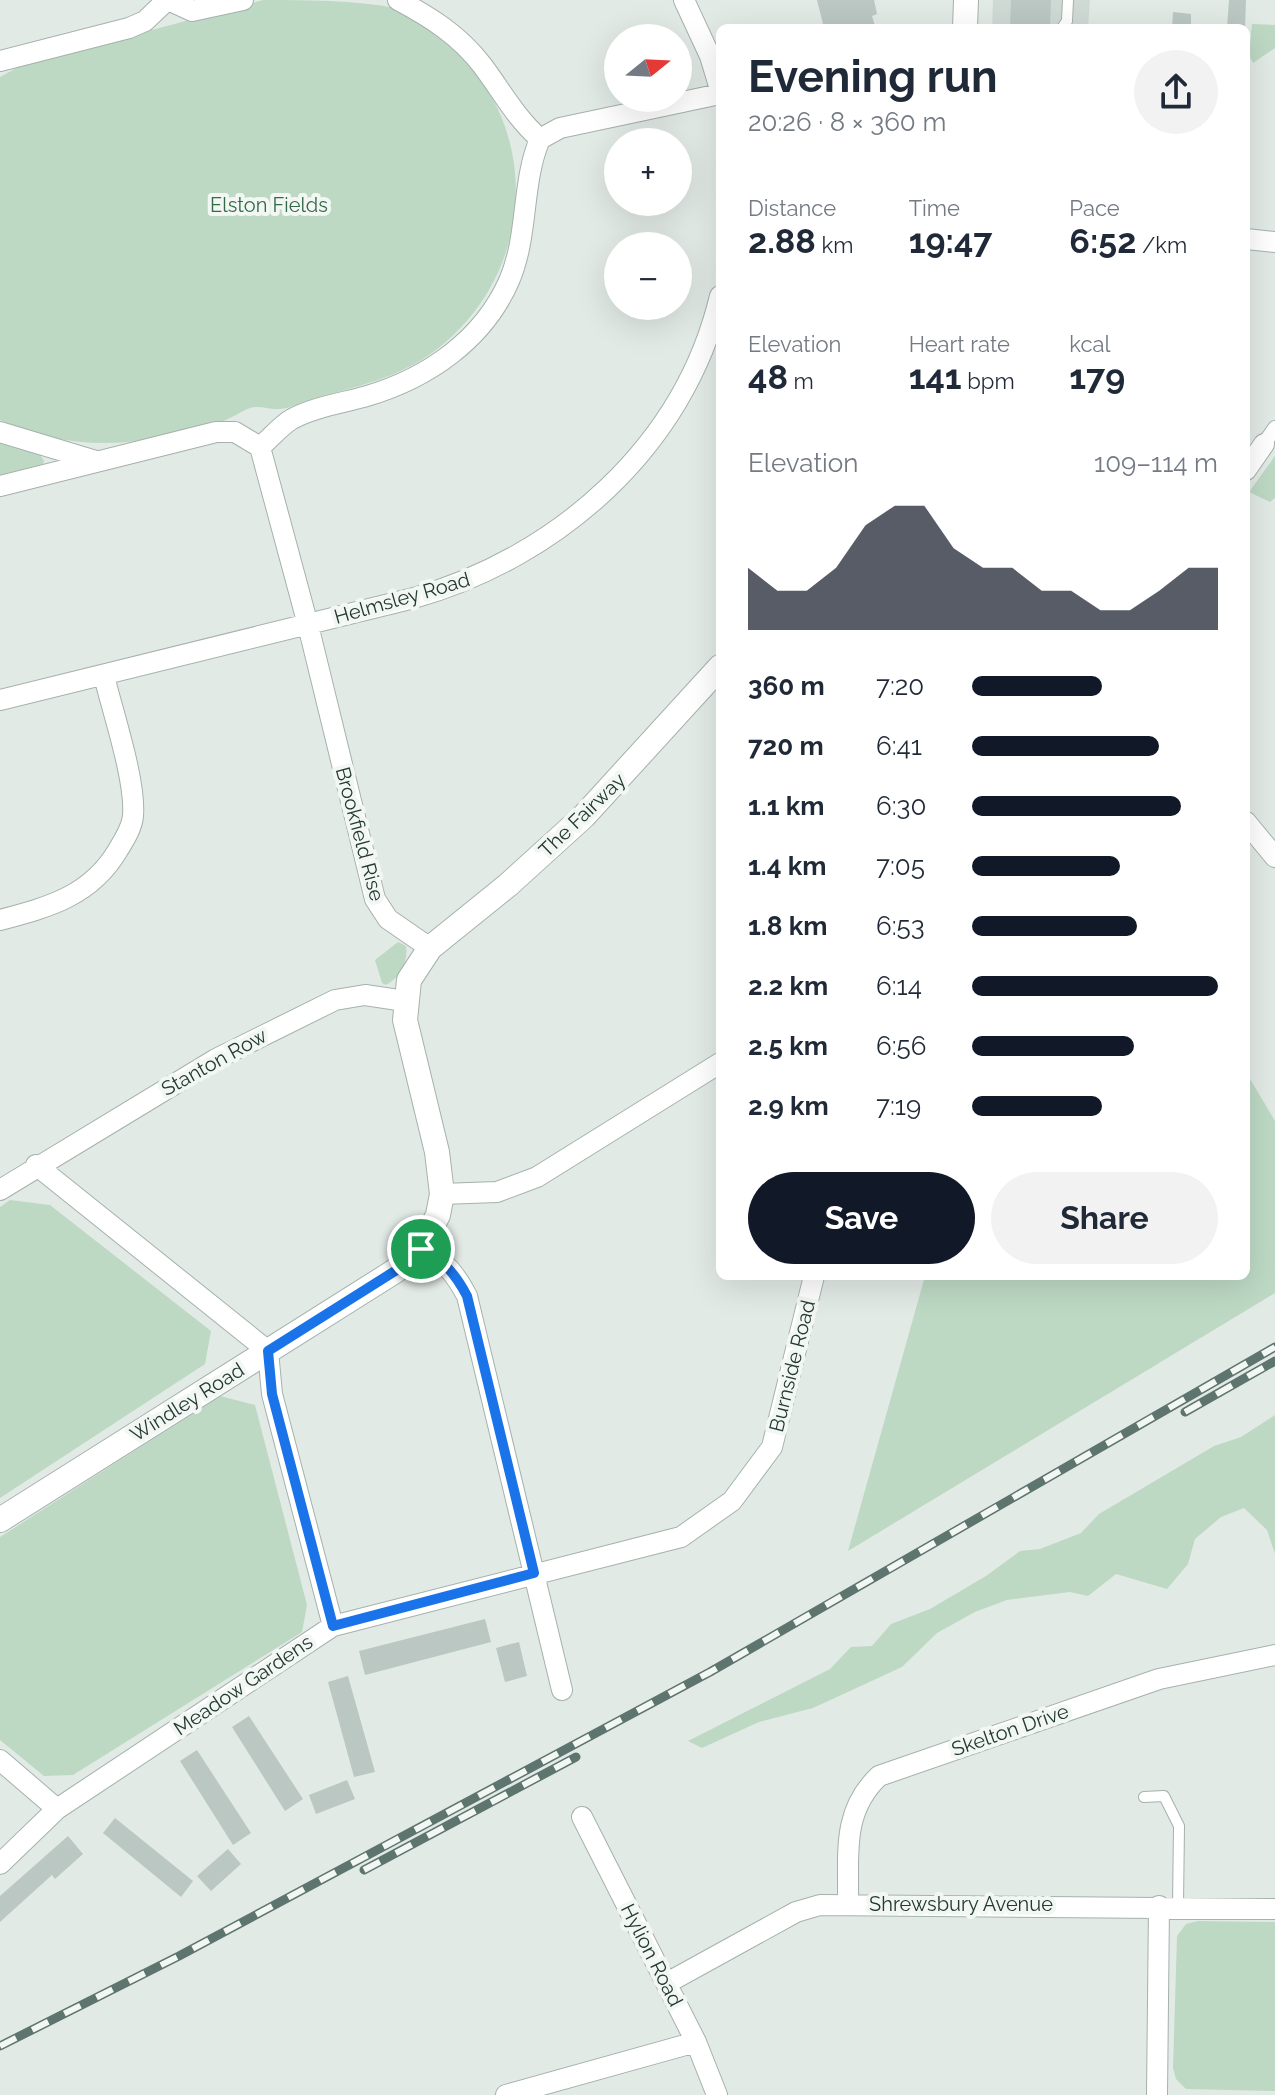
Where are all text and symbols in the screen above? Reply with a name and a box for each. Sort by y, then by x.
north arrow [604,24,692,112]
map controls [604,24,692,320]
button: share [1134,50,1218,134]
text: Evening run [748,51,997,102]
text: 20:26 · 8 × 360 m [748,107,946,137]
button: + [604,128,692,216]
park label: Elston Fields [210,193,328,217]
text: Distance [748,195,836,221]
text: Time [909,195,960,221]
text: Pace [1069,195,1120,221]
text: 2.88 [748,221,816,261]
text: 19:47 [909,221,992,261]
text: 6:52 [1069,221,1136,261]
button: − [604,232,692,320]
text: km [816,232,853,258]
text: /km [1136,232,1187,258]
text: Elevation [748,331,841,357]
text: Heart rate [909,331,1010,357]
text: kcal [1069,331,1110,357]
text: 48 [748,357,788,397]
text: 141 [909,357,962,397]
text: 179 [1069,357,1125,397]
text: m [788,368,814,394]
text: bpm [962,368,1015,394]
text: Elevation [748,448,858,478]
text: 109–114 m [1094,448,1218,478]
street label: Helmsley Road [331,567,473,629]
text: 360 m [748,671,825,701]
text: 7:20 [876,671,924,701]
text: 720 m [748,731,824,761]
text: 6:41 [876,731,922,761]
street label: Brookfield Rise [331,764,390,904]
street label: The Fairway [534,768,630,862]
text: 1.1 km [748,791,825,821]
text: 6:30 [876,791,926,821]
text: 1.4 km [748,851,827,881]
text: 7:05 [876,851,925,881]
text: 1.8 km [748,911,827,941]
text: 6:53 [876,911,925,941]
text: 2.2 km [748,971,828,1001]
text: 6:14 [876,971,922,1001]
street label: Stanton Row [157,1023,271,1101]
text: 2.5 km [748,1031,828,1061]
text: 6:56 [876,1031,926,1061]
text: 2.9 km [748,1091,829,1121]
text: 7:19 [876,1091,921,1121]
button: Save [748,1172,975,1264]
button: Share [991,1172,1218,1264]
pin [387,1215,455,1283]
icon: arrive [399,1227,443,1271]
street label: Burnside Road [764,1298,820,1434]
street label: Windley Road [126,1357,248,1447]
street label: Meadow Gardens [169,1630,317,1740]
street label: Skelton Drive [948,1699,1072,1761]
street label: Shrewsbury Avenue [869,1892,1053,1916]
street label: Hylion Road [616,1900,688,2010]

